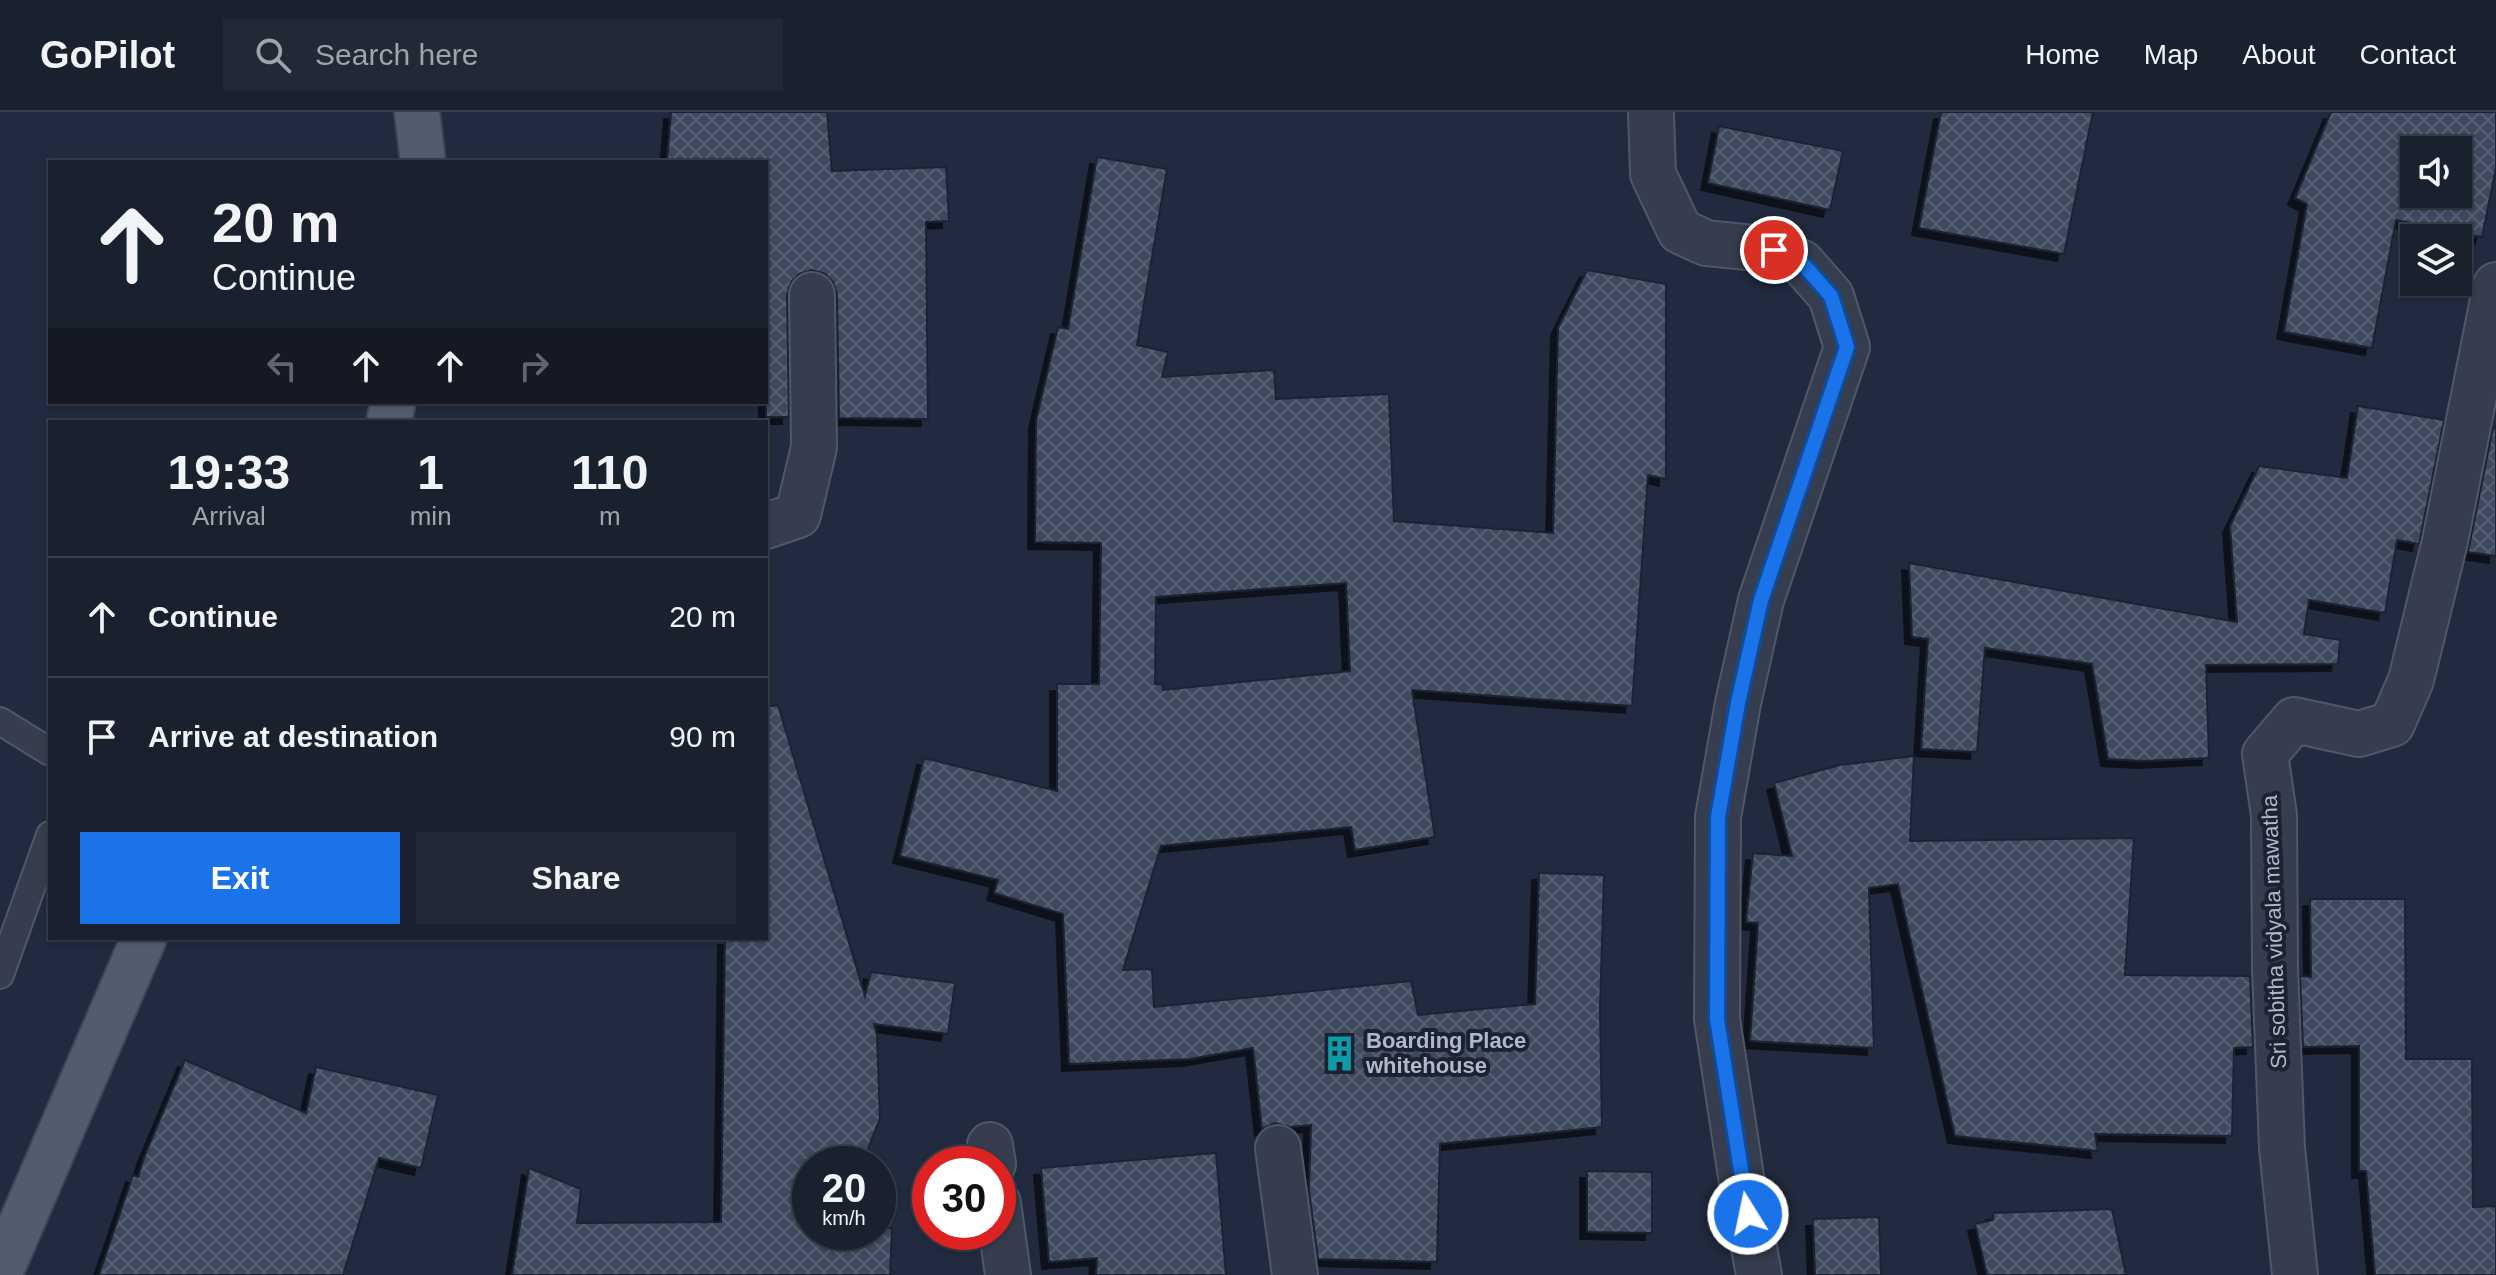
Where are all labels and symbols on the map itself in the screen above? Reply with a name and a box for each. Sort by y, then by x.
pin [1740,216,1808,284]
street label: Sri sobitha vidyala mawatha [2257,794,2291,1069]
place label: Boarding Place whitehouse [1365,1028,1526,1078]
building icon: Boarding Place whitehouse [1321,1034,1359,1072]
speed limit sign: 30 [912,1146,1016,1250]
position arrow [1706,1172,1790,1256]

